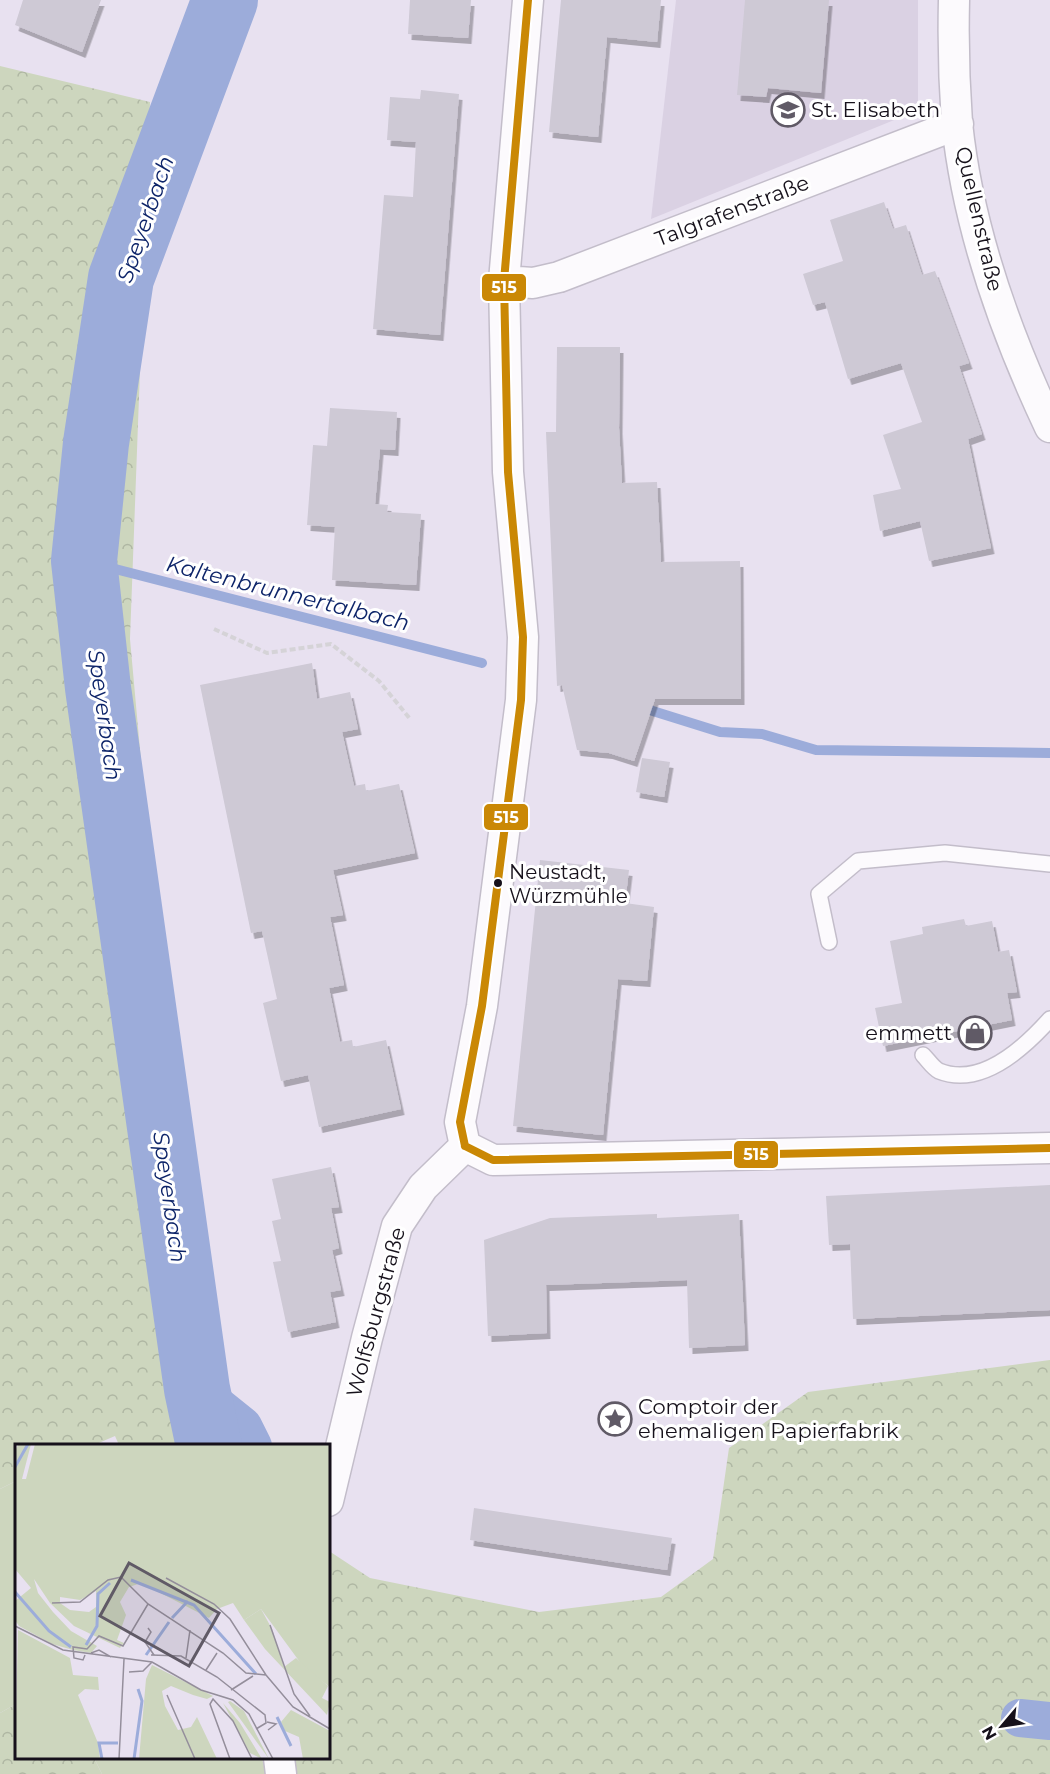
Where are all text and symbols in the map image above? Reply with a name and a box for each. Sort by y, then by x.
school or university icon: St. Elisabeth [770,92,806,128]
place label: St. Elisabeth [811,97,940,122]
street label: Quellenstraße [951,144,1008,294]
water label: Speyerbach [111,152,180,286]
street label: Talgrafenstraße [651,170,812,251]
line badge: 515 [481,273,527,302]
text: 515 [491,278,517,297]
water label: Kaltenbrunnertalbach [163,550,412,637]
water label: Speyerbach [82,648,127,782]
line badge: 515 [483,803,529,831]
text: 515 [493,808,519,827]
place label: Neustadt, Würzmühle [509,860,628,908]
marker: Neustadt, Würzmühle [492,877,504,889]
shop icon: emmett [957,1015,993,1051]
place label: emmett [865,1020,952,1045]
water label: Speyerbach [147,1130,192,1264]
line badge: 515 [733,1140,779,1169]
text: 515 [743,1145,769,1164]
street label: Wolfsburgstraße [341,1224,410,1399]
place label: Comptoir der ehemaligen Papierfabrik [638,1394,899,1443]
place icon: Comptoir der ehemaligen Papierfabrik [597,1401,633,1437]
inset map [15,1444,330,1759]
north arrow [972,1696,1032,1756]
text: N [978,1723,1001,1743]

